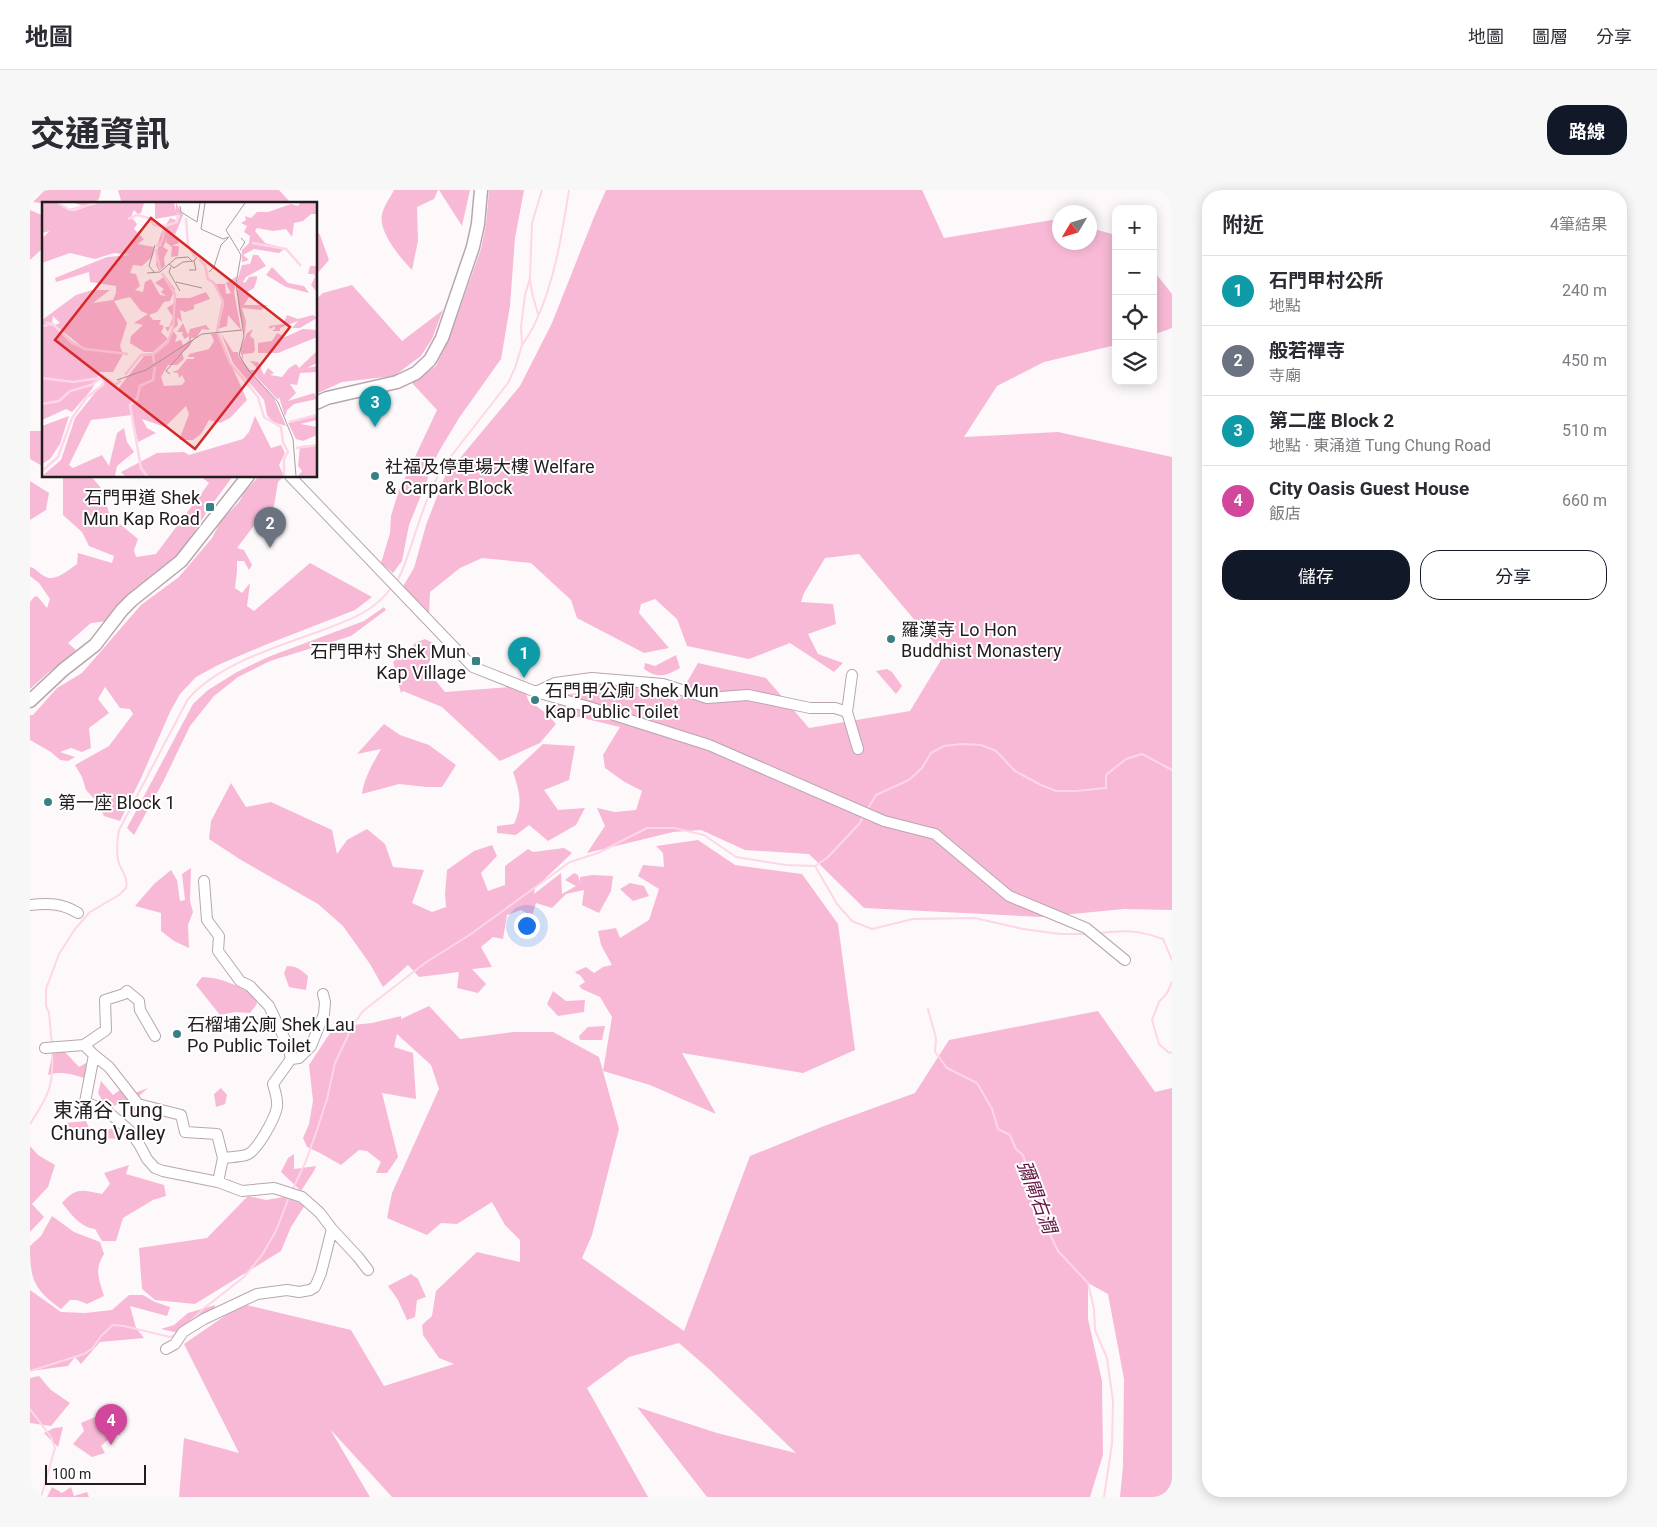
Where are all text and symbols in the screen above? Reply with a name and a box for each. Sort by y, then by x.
text: 地圖 [25,23,73,51]
text: 地圖 [1468,26,1504,47]
text: 圖層 [1532,26,1568,47]
text: 分享 [1596,26,1632,47]
button: 路線 [1547,105,1627,155]
text: 交通資訊 [30,114,170,155]
inset map [42,202,318,478]
north arrow [1052,205,1097,250]
map controls [1112,205,1157,385]
button: + [1112,205,1157,250]
text: 附近 [1222,213,1264,237]
text: 4筆結果 [1550,215,1607,234]
button: − [1112,250,1157,295]
text: 石門甲村公所 [1269,269,1383,292]
text: 1 [1233,281,1243,300]
text: 240 m [1562,281,1607,300]
button: locate [1112,295,1157,340]
text: 地點 [1269,296,1301,315]
text: 般若禪寺 [1269,339,1345,362]
button: layers [1112,340,1157,385]
text: 2 [1233,351,1243,370]
text: 450 m [1562,351,1607,370]
text: 寺廟 [1269,366,1301,385]
pin: 3 [359,386,391,427]
text: 第二座 Block 2 [1269,409,1394,432]
text: 3 [1233,421,1243,440]
text: 510 m [1562,421,1607,440]
text: 地點 · 東涌道 Tung Chung Road [1269,436,1491,455]
place label: 社福及停車場大樓 Welfare & Carpark Block [385,456,595,498]
marker: 社福及停車場大樓 Welfare & Carpark Block [369,470,381,482]
text: City Oasis Guest House [1269,477,1469,500]
place label: 石門甲道 Shek Mun Kap Road [83,487,201,529]
text: 4 [1233,491,1243,510]
text: 660 m [1562,491,1607,510]
marker: 石門甲道 Shek Mun Kap Road [204,501,216,513]
text: 飯店 [1269,504,1301,523]
pin: 2 [254,507,286,548]
button: 儲存 [1222,550,1410,600]
button: 分享 [1420,550,1607,600]
place label: 羅漢寺 Lo Hon Buddhist Monastery [901,619,1062,661]
marker: 羅漢寺 Lo Hon Buddhist Monastery [885,633,897,645]
pin: 1 [508,637,540,678]
place label: 石門甲村 Shek Mun Kap Village [310,641,466,683]
marker: 石門甲村 Shek Mun Kap Village [470,655,482,667]
place label: 石門甲公廁 Shek Mun Kap Public Toilet [545,680,719,722]
marker: 石門甲公廁 Shek Mun Kap Public Toilet [529,694,541,706]
place label: 第一座 Block 1 [58,792,175,813]
marker: 第一座 Block 1 [42,796,54,808]
your location [514,913,540,939]
place label: 石榴埔公廁 Shek Lau Po Public Toilet [187,1014,355,1056]
marker: 石榴埔公廁 Shek Lau Po Public Toilet [171,1028,183,1040]
district label: 東涌谷 Tung Chung Valley [50,1098,166,1145]
water label: 彌閘右澗 [1013,1157,1062,1239]
pin: 4 [95,1404,127,1445]
scale bar [45,1462,146,1485]
text: 100 m [52,1466,91,1482]

